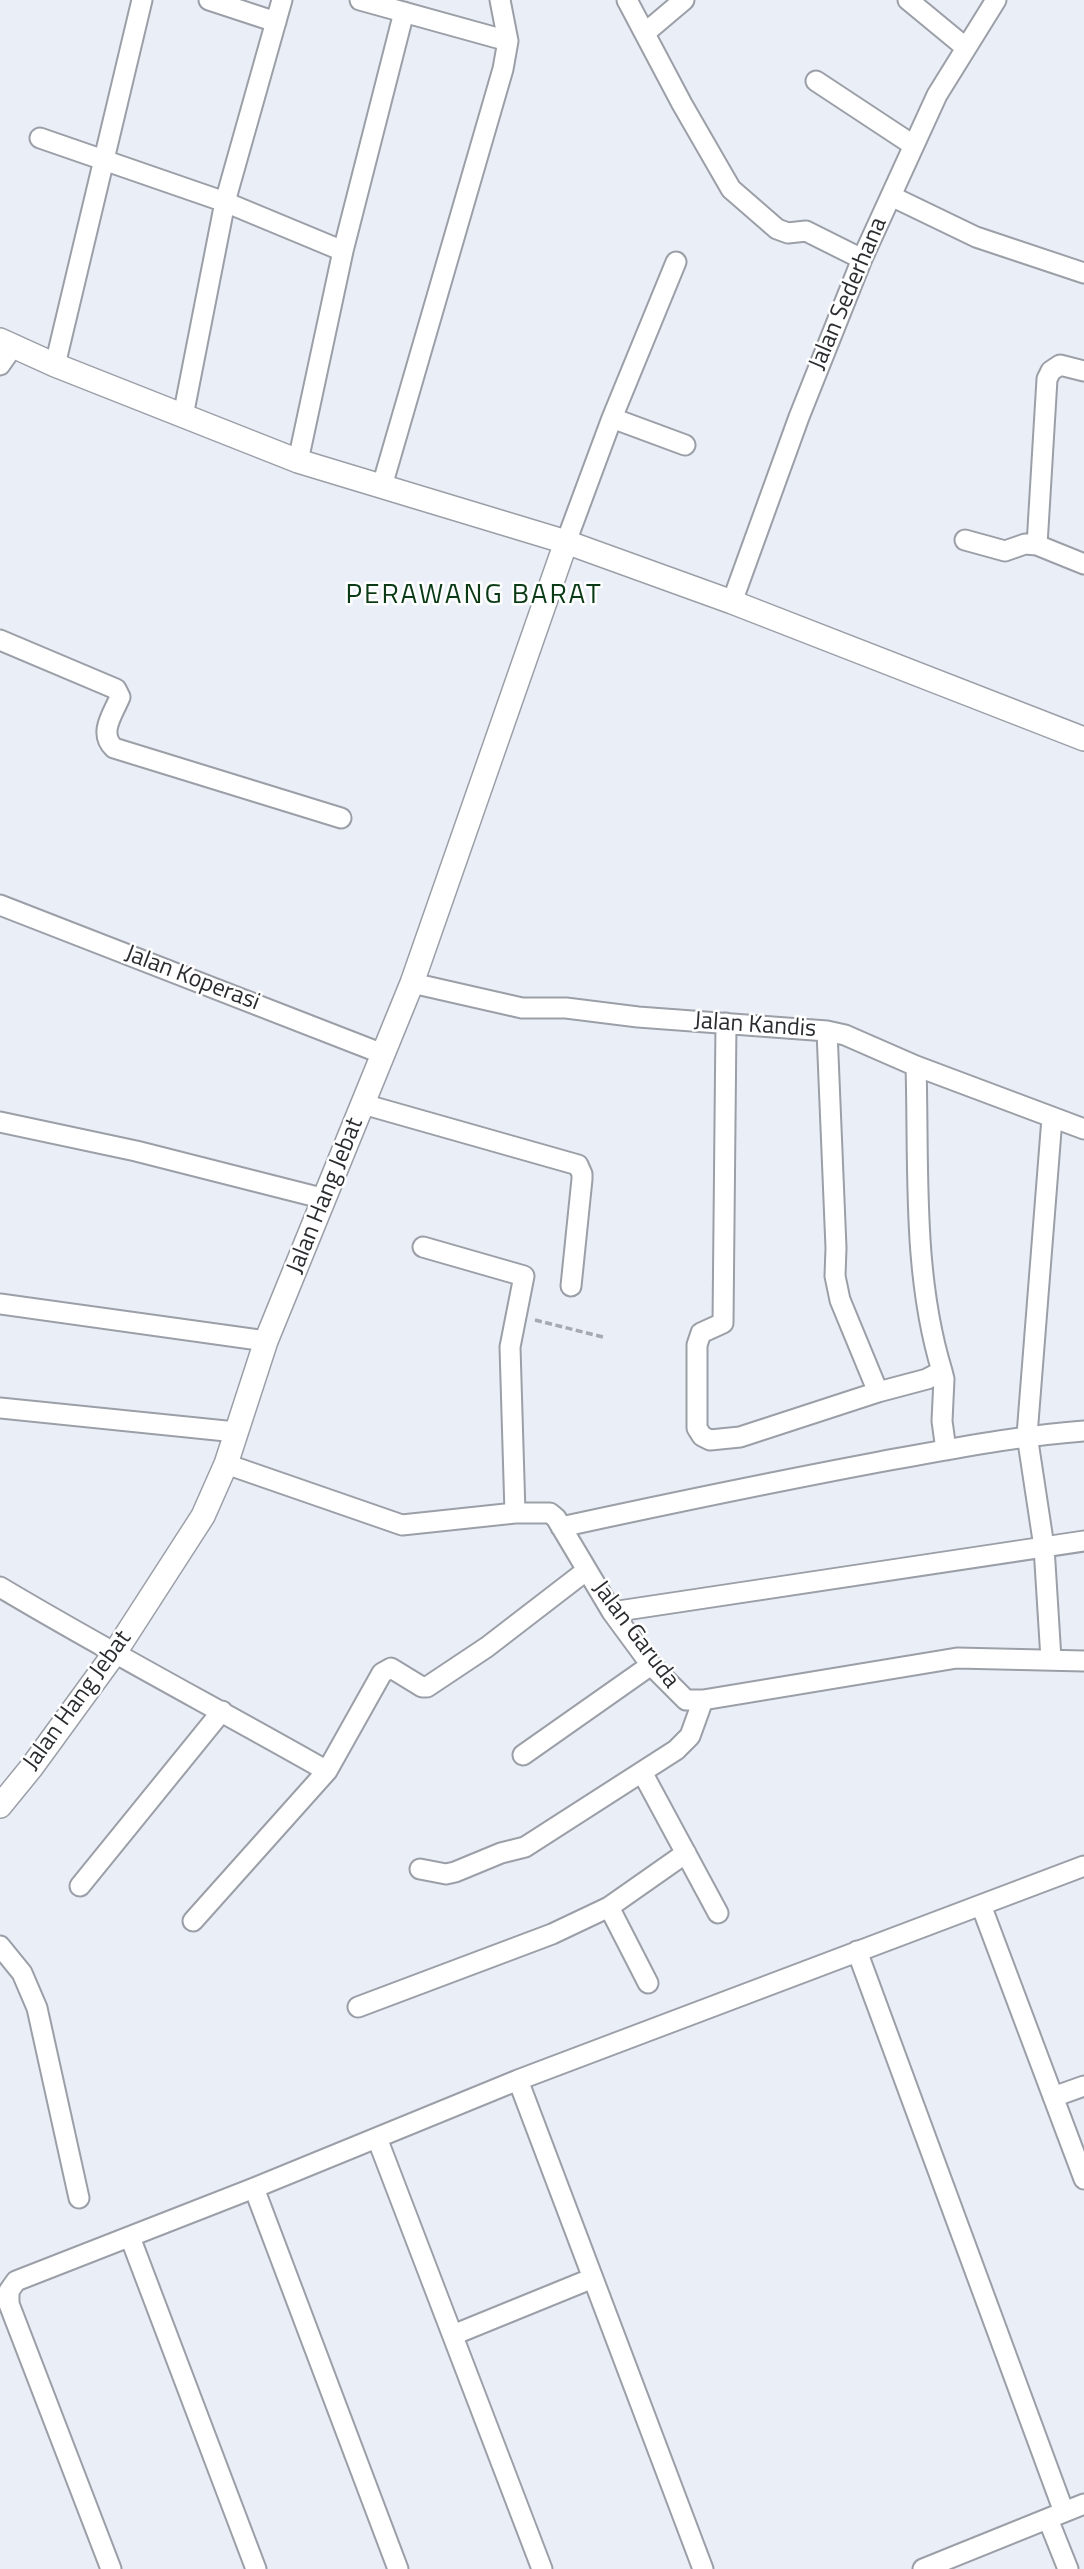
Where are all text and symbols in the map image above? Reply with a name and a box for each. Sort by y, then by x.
street label: Jalan Sederhana [804,213,894,375]
district label: PERAWANG BARAT [347,579,601,613]
street label: Jalan Koperasi [120,940,264,1018]
street label: Jalan Kandis [693,1007,817,1045]
street label: Jalan Hang Jebat [282,1114,370,1278]
street label: Jalan Garuda [585,1576,685,1694]
street label: Jalan Hang Jebat [18,1626,138,1776]

